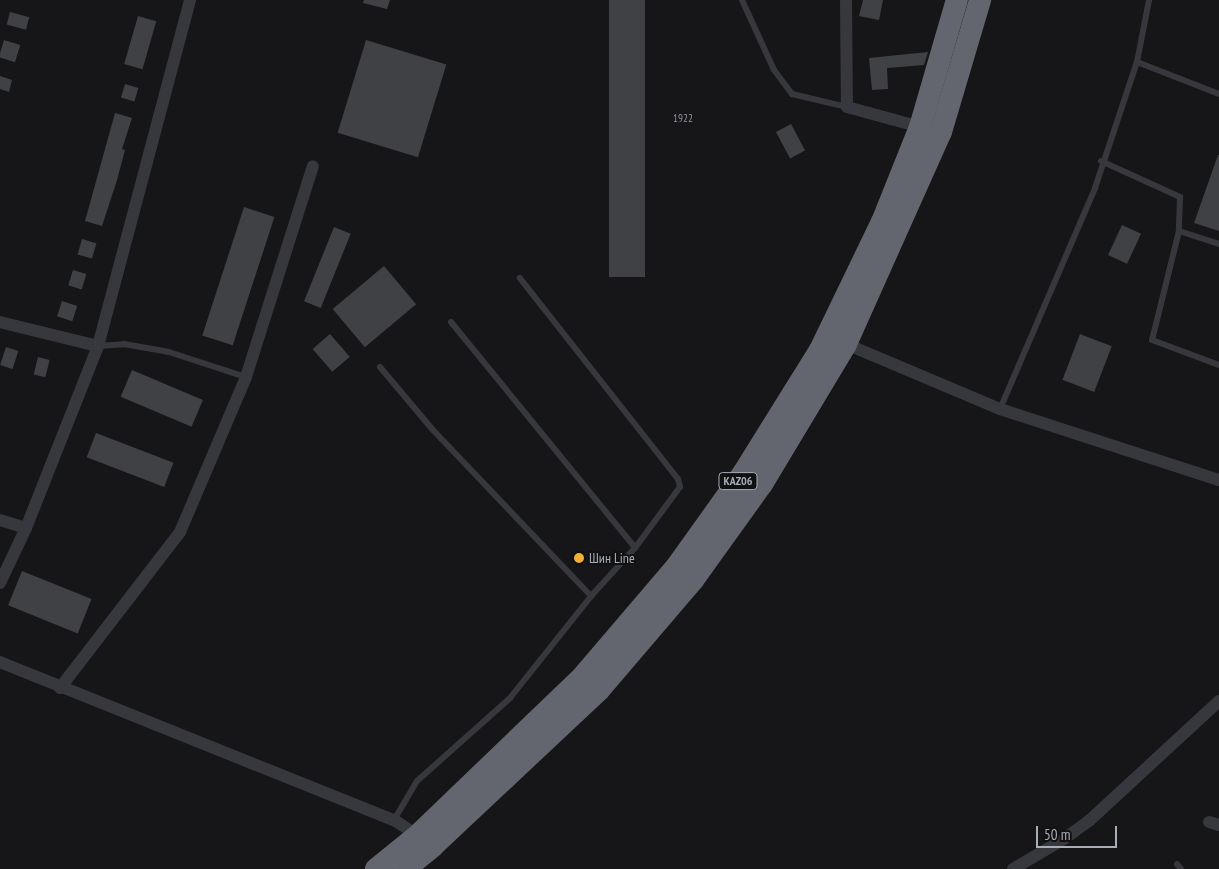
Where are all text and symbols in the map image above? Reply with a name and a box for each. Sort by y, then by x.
house number: 1922 [673,111,693,125]
road number: KАZ06 [718,472,758,491]
place label: Шин Line [589,550,635,566]
marker: Шин Line [573,552,585,564]
scale bar [1039,816,1120,848]
text: 50 m [1044,825,1070,844]

